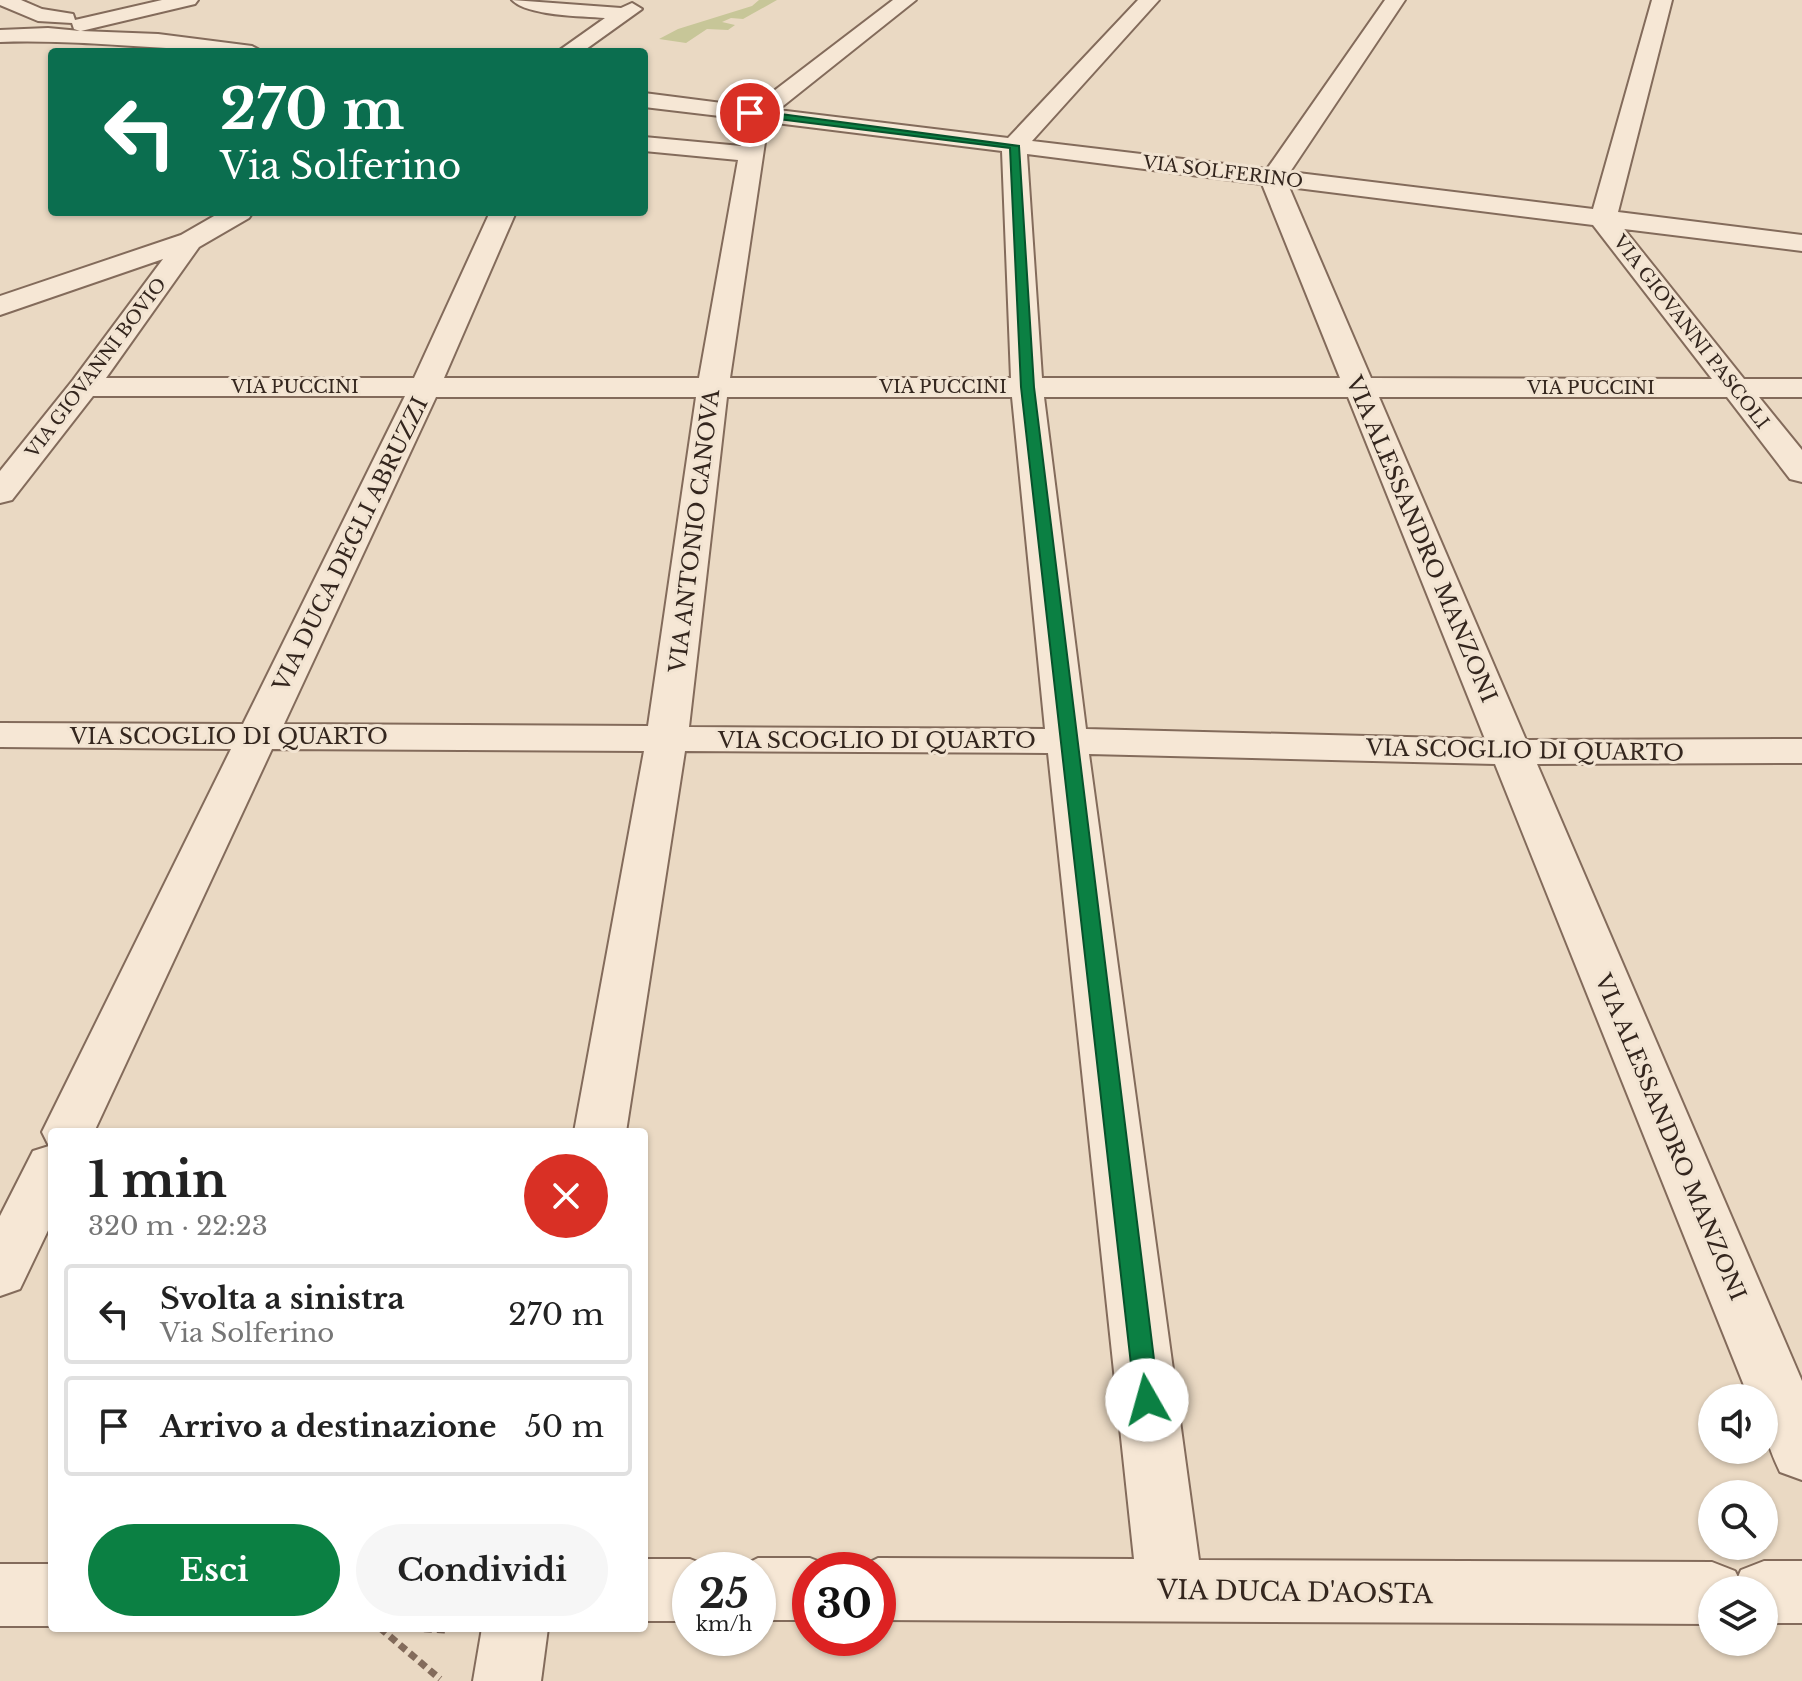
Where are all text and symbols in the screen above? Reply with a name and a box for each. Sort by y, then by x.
text: 270 m [220,75,404,144]
pin [716,79,784,147]
icon: left [88,80,192,184]
icon: arrive [728,91,772,135]
text: Via Solferino [220,144,461,189]
street label: VIA SOLFERINO [1141,151,1304,193]
street label: VIA GIOVANNI PASCOLI [1608,230,1773,433]
street label: VIA GIOVANNI BOVIO [21,274,171,463]
street label: VIA ALESSANDRO MANZONI [1340,371,1503,707]
street label: VIA PUCCINI [230,376,359,398]
street label: VIA PUCCINI [878,376,1007,398]
street label: VIA PUCCINI [1526,377,1655,399]
street label: VIA ANTONIO CANOVA [664,387,725,675]
street label: VIA DUCA DEGLI ABRUZZI [267,393,434,697]
street label: VIA SCOGLIO DI QUARTO [69,723,388,750]
street label: VIA SCOGLIO DI QUARTO [717,727,1036,754]
street label: VIA SCOGLIO DI QUARTO [1365,734,1684,767]
street label: VIA ALESSANDRO MANZONI [1589,969,1752,1305]
text: 1 min [88,1150,227,1210]
button: close [524,1154,608,1238]
text: 320 m · 22:23 [88,1210,268,1242]
text: Svolta a sinistra [160,1280,405,1317]
icon: left [92,1292,136,1336]
text: 270 m [508,1296,604,1333]
text: Via Solferino [160,1317,334,1349]
position arrow [1105,1358,1189,1442]
map controls [1698,1384,1778,1656]
button: sound [1698,1384,1778,1464]
icon: arrive [92,1404,136,1448]
text: Arrivo a destinazione [160,1408,496,1445]
text: 50 m [525,1408,604,1445]
button: search [1698,1480,1778,1560]
button: Esci [88,1524,340,1616]
button: Condividi [356,1524,608,1616]
speed limit sign: 30 [792,1552,896,1656]
text: 25 [699,1569,749,1619]
street label: VIA DUCA D'AOSTA [1156,1574,1434,1610]
button: layers [1698,1576,1778,1656]
text: km/h [696,1612,752,1636]

